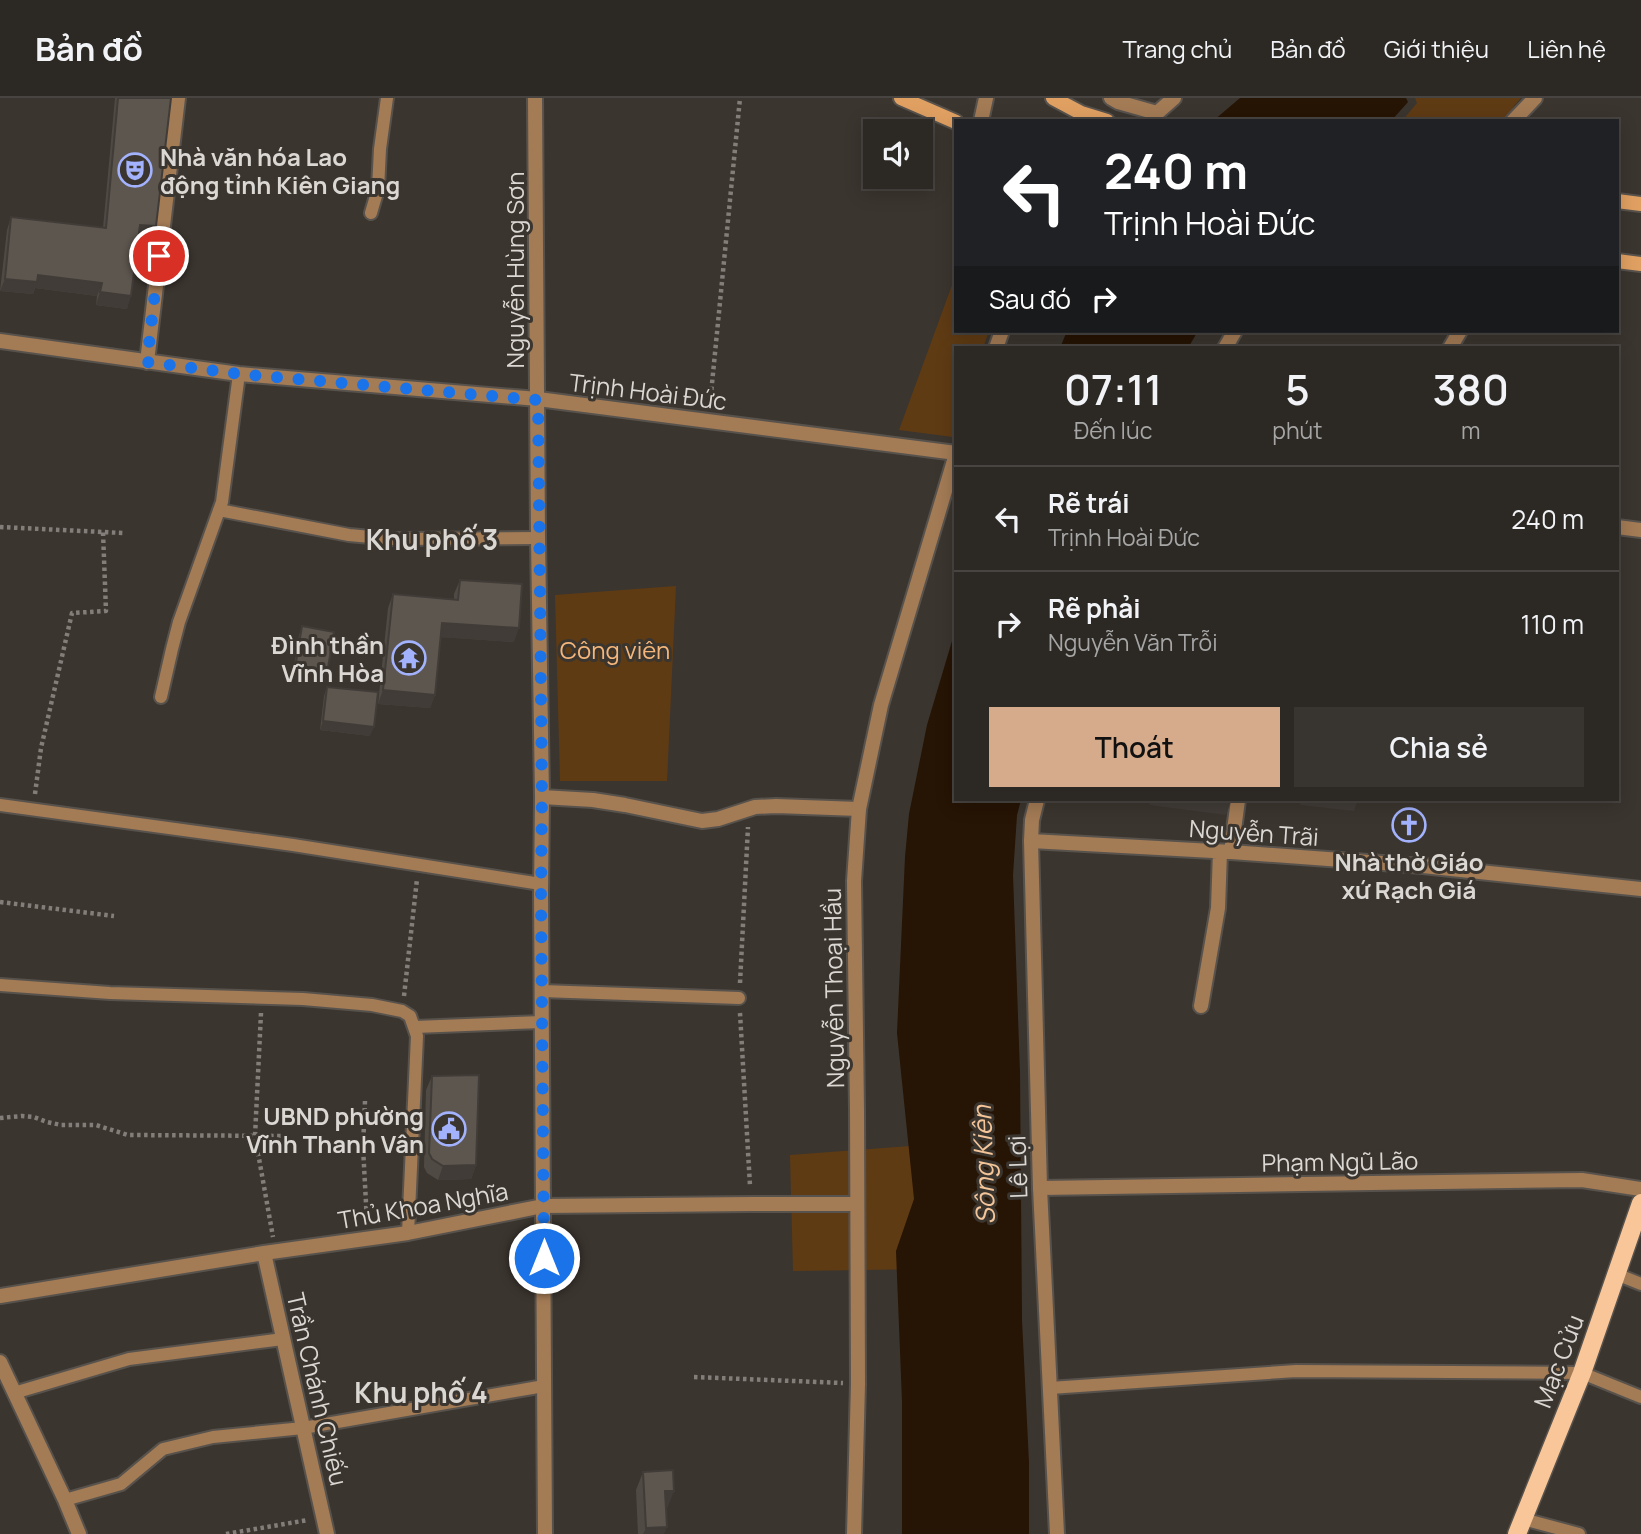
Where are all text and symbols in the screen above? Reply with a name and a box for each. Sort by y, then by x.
text: Bản đồ [35,26,143,71]
text: Trang chủ [1123,32,1232,65]
text: Bản đồ [1270,32,1346,65]
text: Giới thiệu [1384,32,1489,65]
text: Liên hệ [1527,32,1606,65]
map controls [863,119,933,189]
button: sound [863,119,933,189]
text: 240 m [1104,137,1248,204]
place label: Nhà văn hóa Lao động tỉnh Kiên Giang [160,140,400,201]
icon: left [989,147,1080,238]
theatre icon: Nhà văn hóa Lao động tỉnh Kiên Giang [116,151,154,189]
street label: Nguyễn Hùng Sơn [498,172,531,369]
text: Trịnh Hoài Đức [1104,201,1315,245]
pin [129,226,189,286]
icon: arrive [140,237,178,275]
icon: right [1085,280,1123,318]
text: Sau đó [989,281,1071,317]
text: 07:11 [1064,360,1162,418]
text: 5 [1285,360,1310,418]
text: 380 [1433,360,1509,418]
street label: Trịnh Hoài Đức [567,365,729,417]
text: Đến lúc [1074,414,1152,446]
text: phút [1272,414,1323,446]
text: m [1461,414,1480,446]
text: Rẽ trái [1048,485,1130,521]
icon: left [989,500,1027,538]
text: 240 m [1511,501,1584,537]
district label: Khu phố 3 [366,520,498,558]
text: Trịnh Hoài Đức [1048,521,1200,553]
text: Rẽ phải [1048,590,1141,626]
icon: right [989,605,1027,643]
text: 110 m [1521,606,1584,642]
text: Nguyễn Văn Trỗi [1048,626,1218,658]
place label: Đình thần Vĩnh Hòa [271,628,384,689]
park label: Công viên [560,633,670,666]
temple icon: Đình thần Vĩnh Hòa [390,639,428,677]
button: Thoát [989,707,1280,787]
button: Chia sẻ [1294,707,1584,787]
church icon: Nhà thờ Giáo xứ Rạch Giá [1390,806,1428,844]
street label: Nguyễn Trãi [1188,811,1320,853]
place label: Nhà thờ Giáo xứ Rạch Giá [1335,845,1483,906]
street label: Nguyễn Thoại Hầu [815,888,851,1088]
place label: UBND phường Vĩnh Thanh Vân [246,1099,424,1160]
water label: Sông Kiên [963,1103,1003,1225]
public building icon: UBND phường Vĩnh Thanh Vân [430,1110,468,1148]
street label: Lê Lợi [999,1135,1035,1199]
street label: Phạm Ngũ Lão [1261,1143,1419,1179]
street label: Thủ Khoa Nghĩa [335,1174,511,1236]
position arrow [507,1221,581,1295]
street label: Trần Chánh Chiếu [280,1289,356,1489]
street label: Mạc Cửu [1525,1310,1591,1412]
district label: Khu phố 4 [354,1373,488,1411]

